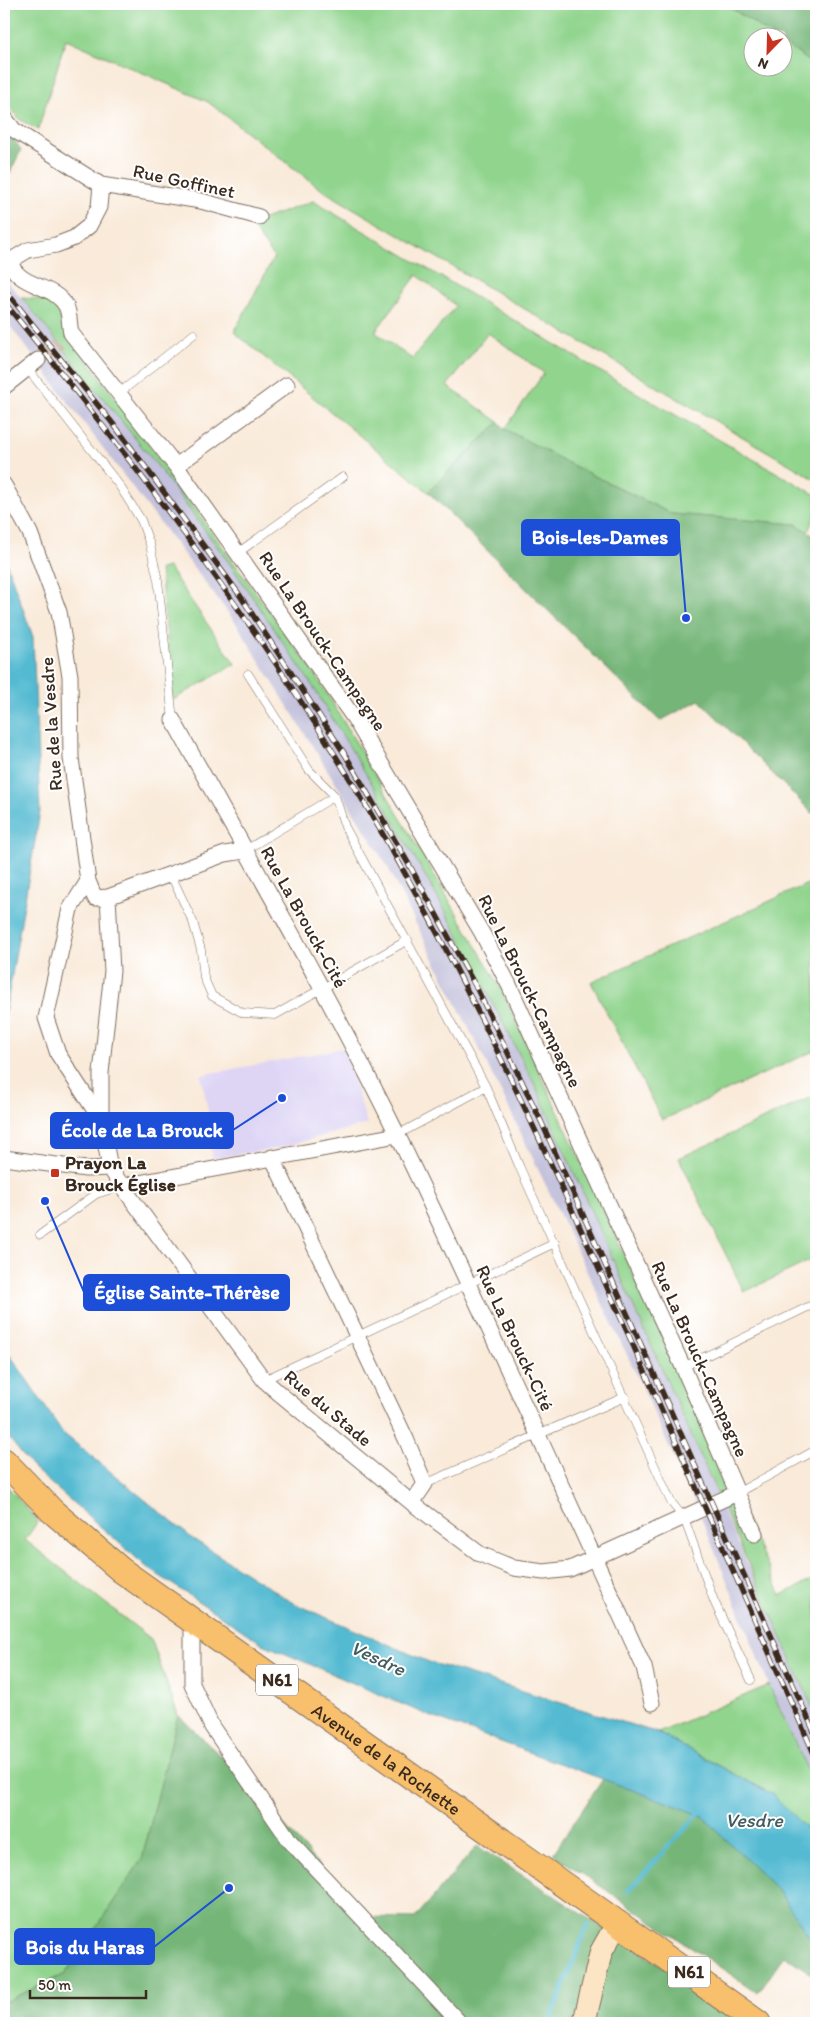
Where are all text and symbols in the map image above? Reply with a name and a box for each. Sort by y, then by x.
north arrow [742,28,792,78]
text: N [755,54,771,73]
street label: Rue Goffinet [131,159,237,203]
callout: Bois-les-Dames [522,520,679,555]
text: Bois-les-Dames [532,525,668,549]
street label: Rue La Brouck-Campagne [254,547,392,735]
street label: Rue de la Vesdre [35,656,67,792]
street label: Rue La Brouck-Cité [256,842,352,992]
street label: Rue La Brouck-Campagne [473,891,587,1091]
callout: École de La Brouck [51,1113,233,1148]
text: École de La Brouck [61,1118,223,1142]
place label: Prayon La Brouck Église [65,1151,176,1196]
marker: Prayon La Brouck Église [49,1167,61,1179]
street label: Rue La Brouck-Campagne [646,1257,754,1461]
street label: Rue La Brouck-Cité [471,1261,559,1415]
callout: Église Sainte-Thérèse [84,1275,289,1310]
text: Église Sainte-Thérèse [94,1280,280,1305]
street label: Rue du Stade [279,1365,377,1451]
water label: Vesdre [347,1635,411,1682]
road number: N61 [256,1664,298,1696]
street label: Avenue de la Rochette [307,1698,466,1820]
water label: Vesdre [725,1808,784,1832]
callout: Bois du Haras [15,1929,154,1964]
text: Bois du Haras [26,1935,145,1959]
road number: N61 [668,1956,710,1988]
scale bar [30,1967,146,1999]
text: 50 m [38,1976,71,1994]

